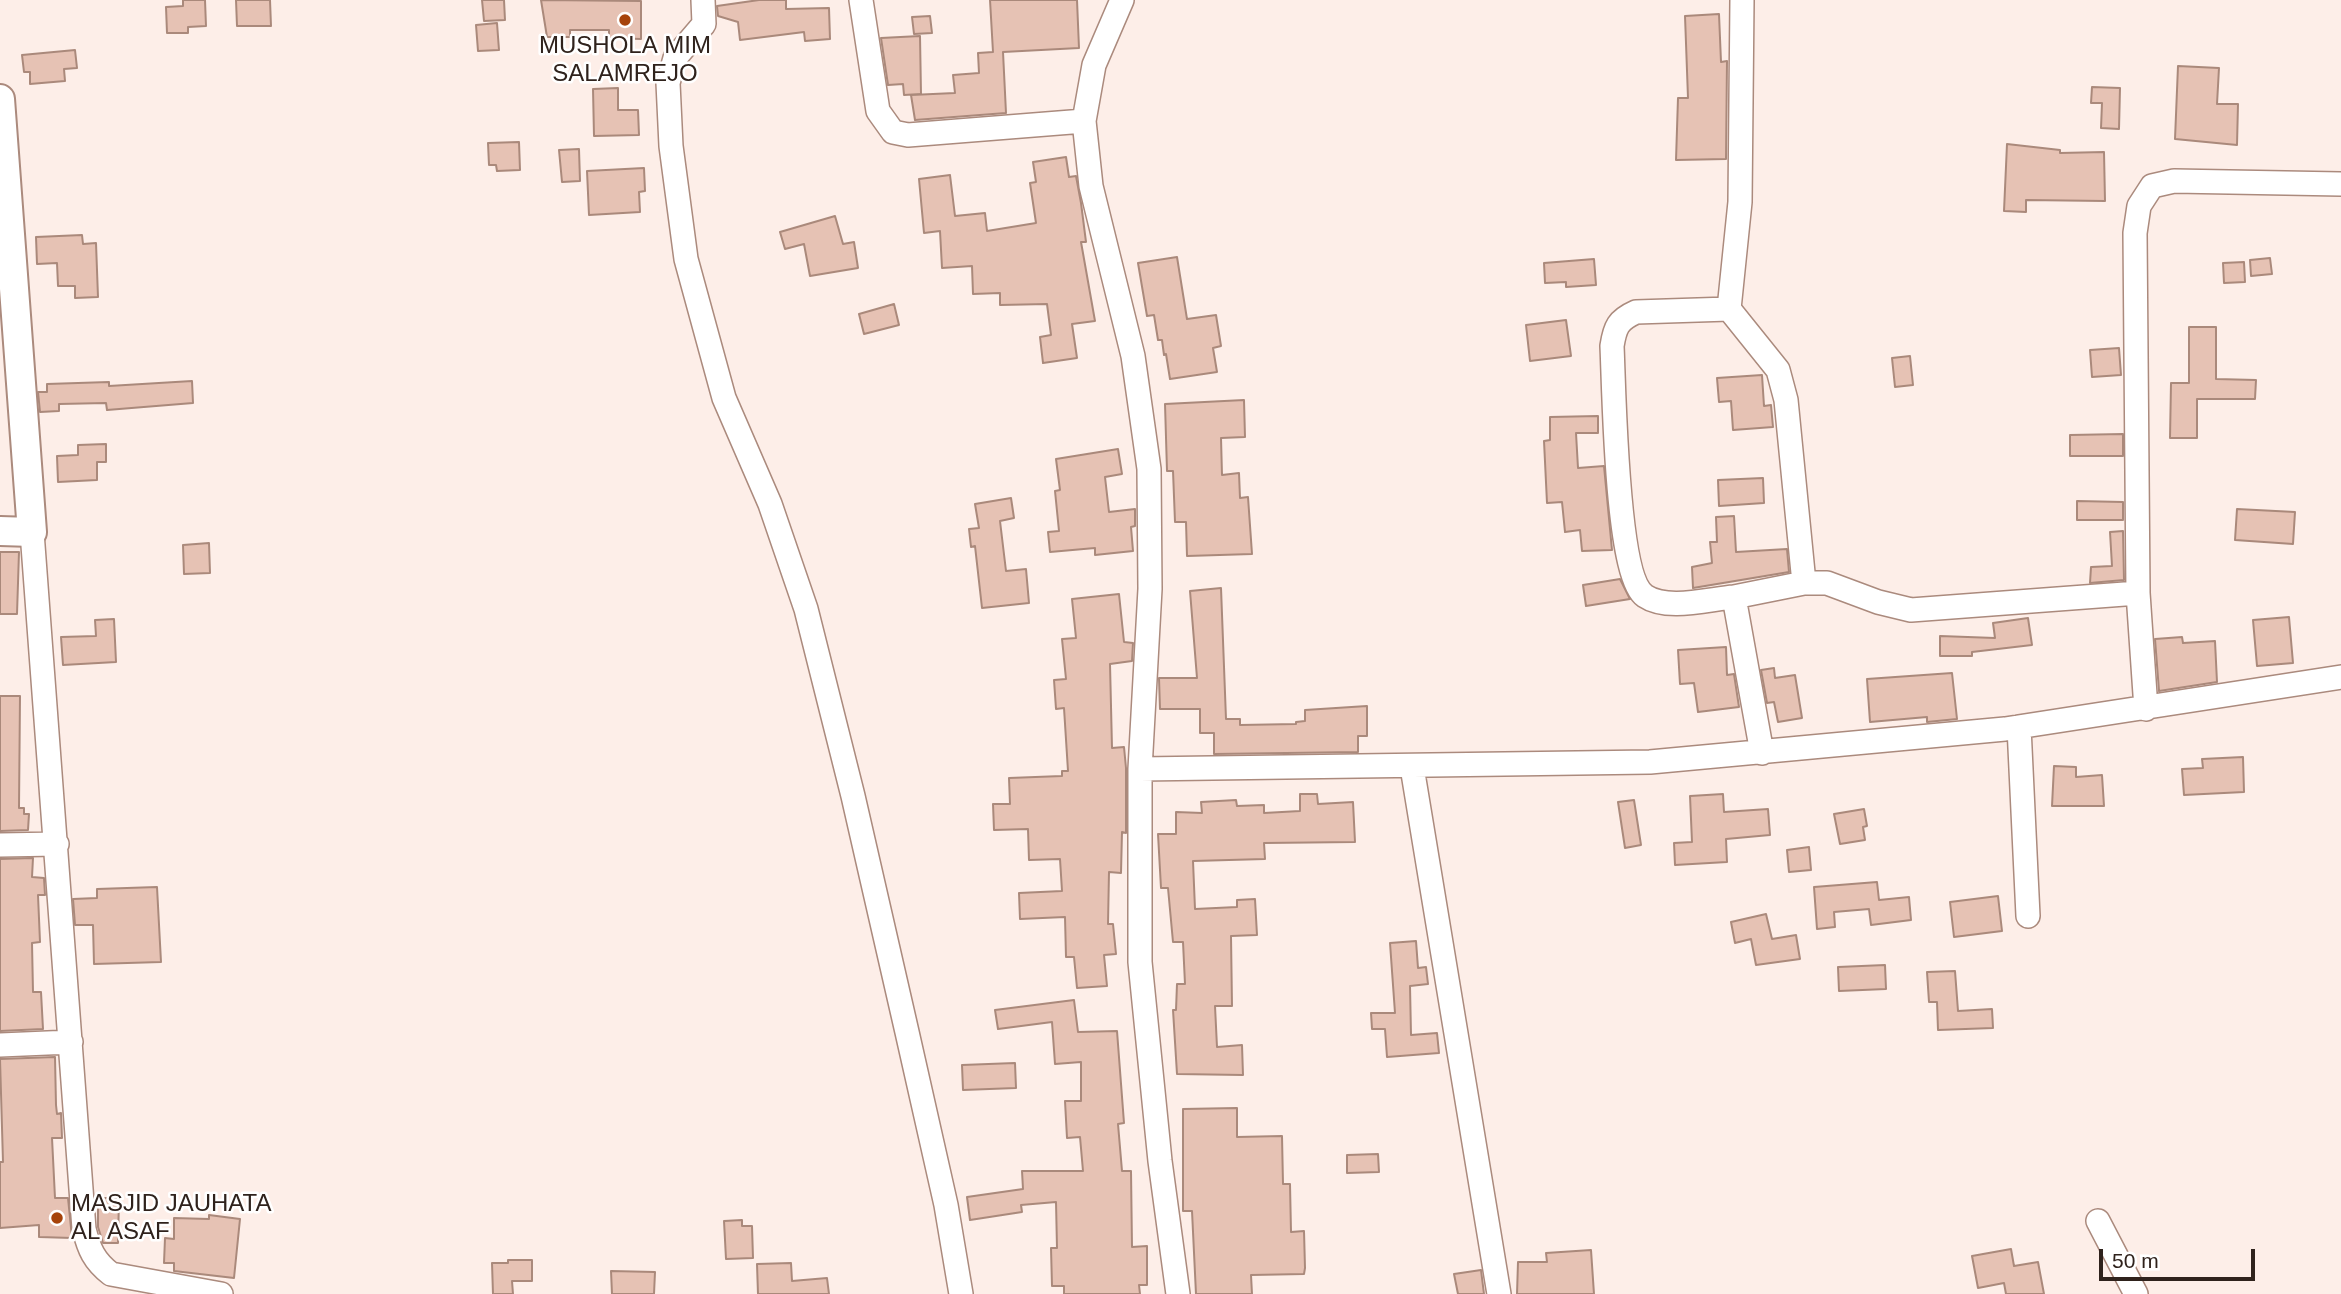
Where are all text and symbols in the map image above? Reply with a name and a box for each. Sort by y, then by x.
marker: MUSHOLA MIM SALAMREJO [617,12,633,28]
place label: MUSHOLA MIM SALAMREJO [539,32,711,88]
place label: MASJID JAUHATA AL ASAF [71,1190,271,1246]
marker: MASJID JAUHATA AL ASAF [49,1210,65,1226]
scale bar [2103,1234,2259,1278]
text: 50 m [2112,1249,2159,1272]

